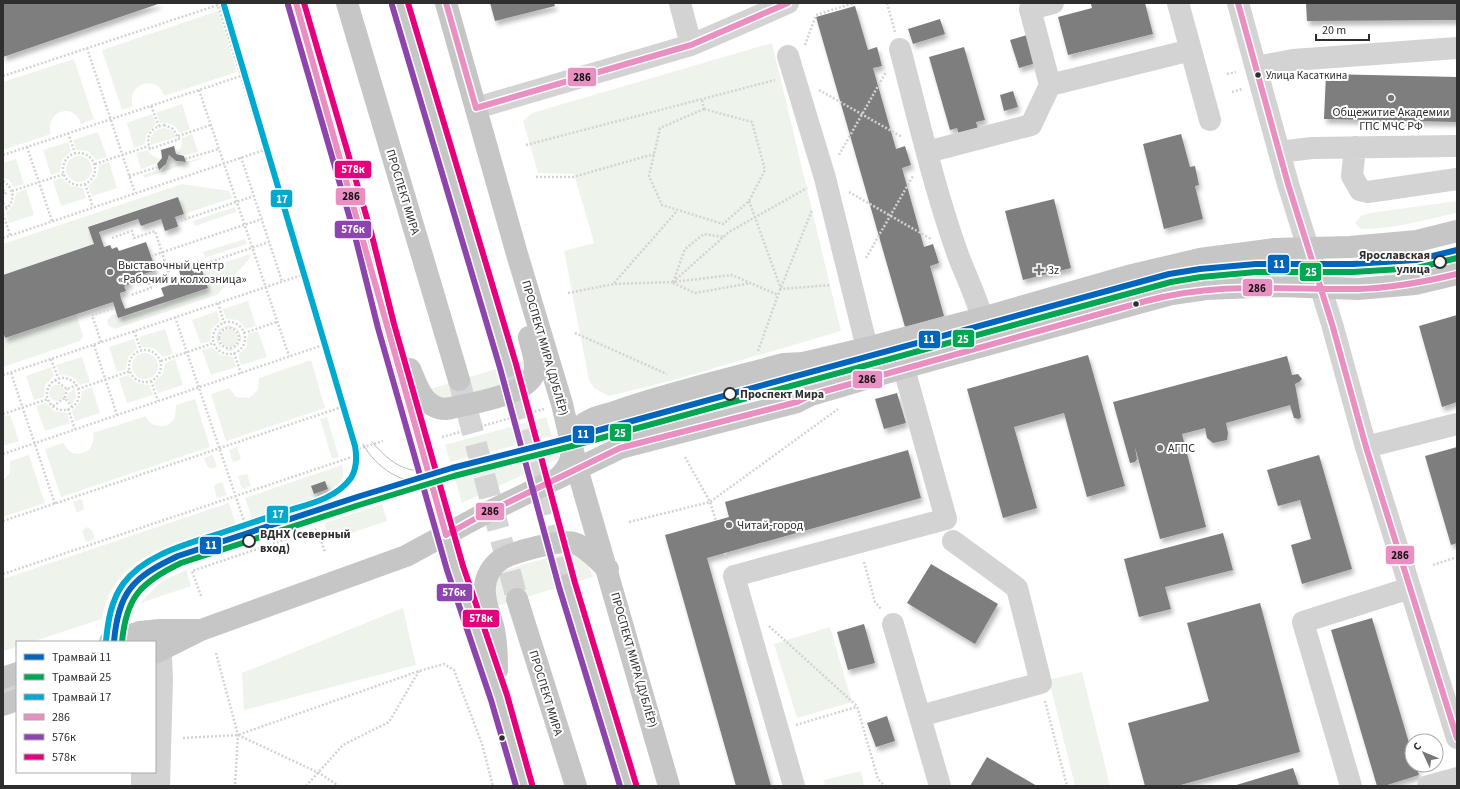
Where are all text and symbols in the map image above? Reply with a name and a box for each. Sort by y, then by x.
scale bar [1316,16,1369,42]
text: 20 m [1322,22,1346,39]
line badge: 286 [567,67,597,87]
place label: Улица Касаткина [1266,68,1347,83]
text: 286 [573,70,591,85]
marker: Улица Касаткина [1253,70,1263,80]
marker: Общежитие Академии ГПС МЧС РФ [1386,93,1396,103]
place label: Общежитие Академии ГПС МЧС РФ [1332,104,1450,135]
street label: ПРОСПЕКТ МИРА [381,147,424,237]
line badge: 578к [334,160,372,179]
text: 578к [341,162,365,177]
line badge: 286 [335,187,366,206]
line badge: 17 [270,189,293,208]
text: 286 [342,189,360,204]
text: 17 [276,192,288,207]
line badge: 576к [334,220,372,239]
text: 576к [341,222,365,237]
place label: Ярославская улица [1359,247,1430,278]
line badge: 11 [1267,254,1290,274]
marker: Ярославская улица [1433,255,1447,269]
place label: Выставочный центр «Рабочий и колхозница» [118,257,247,288]
text: 11 [1273,257,1285,272]
place label: 3z [1048,262,1059,279]
line badge: 25 [1299,262,1322,282]
marker: 3z [1033,264,1045,276]
text: 25 [1305,265,1317,280]
marker: Выставочный центр «Рабочий и колхозница» [105,267,115,277]
line badge: 286 [1242,278,1273,297]
street label: ПРОСПЕКТ МИРА (ДУБЛЁР) [517,279,572,418]
text: 286 [1248,281,1266,296]
unlabelled marker [1131,299,1141,309]
line badge: 25 [952,329,975,348]
line badge: 11 [918,330,941,349]
text: 11 [923,332,935,347]
text: 25 [957,332,969,347]
line badge: 286 [852,370,883,389]
text: 286 [858,372,876,387]
place label: Проспект Мира [740,386,824,403]
marker: Проспект Мира [723,387,737,401]
line badge: 25 [609,423,632,442]
line badge: 11 [572,425,595,444]
text: 25 [614,426,626,441]
text: 11 [577,427,589,442]
place label: АГПС [1168,440,1195,457]
marker: АГПС [1155,443,1165,453]
line badge: 286 [475,502,505,521]
text: 286 [481,504,499,519]
line badge: 17 [266,505,289,524]
text: 17 [272,507,284,522]
place label: Читай-город [737,517,804,534]
marker: Читай-город [724,520,734,530]
place label: ВДНХ (северный вход) [260,526,351,557]
marker: ВДНХ (северный вход) [242,534,256,548]
line badge: 11 [199,536,222,555]
text: 11 [205,538,217,553]
line badge: 286 [1385,545,1415,565]
text: 286 [1391,548,1409,563]
line badge: 576к [436,583,473,602]
text: 576к [442,585,466,600]
street label: ПРОСПЕКТ МИРА (ДУБЛЁР) [606,591,661,730]
line badge: 578к [462,609,500,628]
text: 578к [469,611,493,626]
legend [16,641,156,773]
street label: ПРОСПЕКТ МИРА [524,648,567,738]
text: Трамвай 11 [52,649,111,666]
text: Трамвай 25 [52,669,111,686]
text: Трамвай 17 [52,689,111,706]
text: 286 [52,709,70,726]
text: 576к [52,729,76,746]
unlabelled marker [497,733,507,743]
north arrow [1404,733,1444,773]
text: С [1410,738,1425,754]
text: 578к [52,749,76,766]

